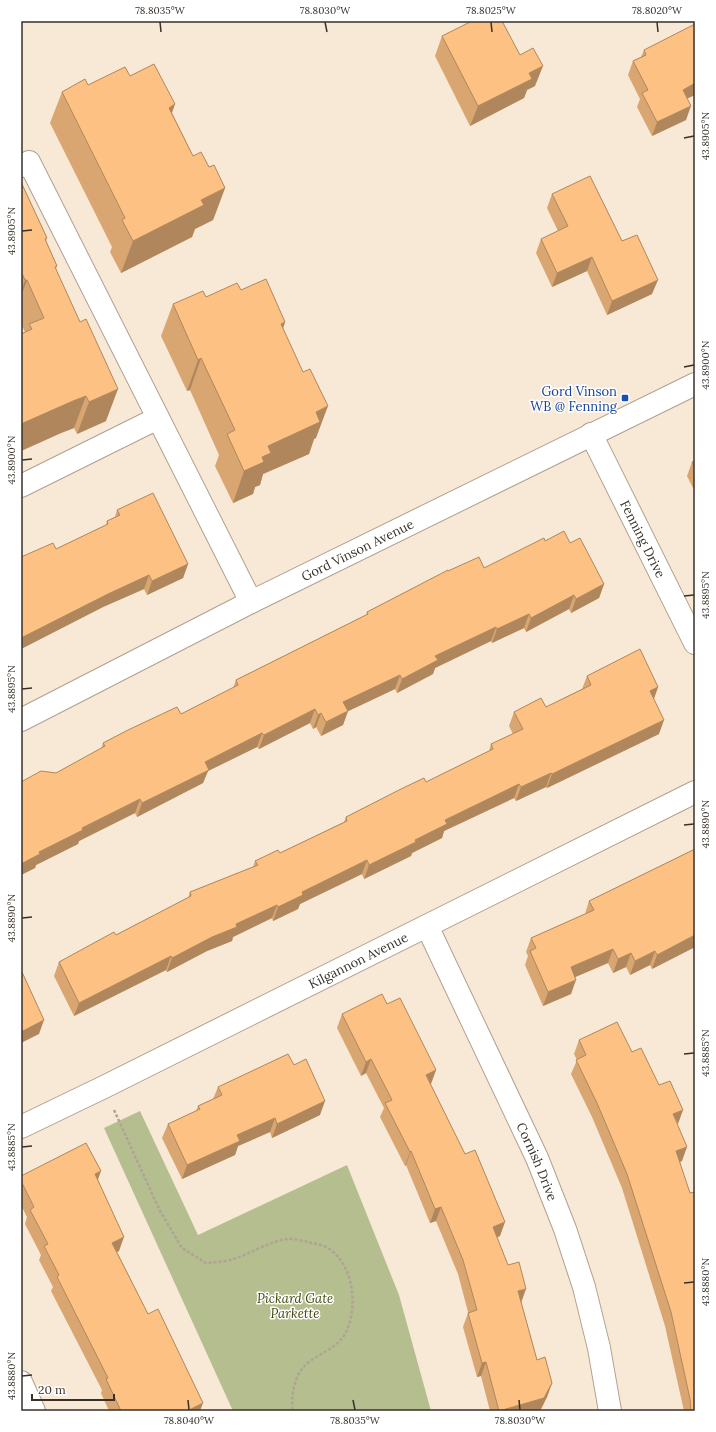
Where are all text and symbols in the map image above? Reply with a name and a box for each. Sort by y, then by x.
text: 78.8035°W [135,4,186,17]
text: 78.8030°W [300,4,351,17]
text: 78.8025°W [466,4,517,17]
text: 78.8020°W [632,4,683,17]
text: 43.8905°N [699,112,712,160]
text: 43.8905°N [5,207,18,255]
text: 43.8900°N [699,340,712,389]
place label: Gord Vinson WB @ Fenning [530,383,618,415]
marker: Gord Vinson WB @ Fenning [620,393,630,403]
text: 43.8900°N [5,435,18,484]
street label: Fenning Drive [617,497,670,580]
street label: Gord Vinson Avenue [298,515,416,585]
text: 43.8895°N [699,571,712,619]
text: 43.8895°N [5,665,18,713]
text: 43.8890°N [699,799,712,848]
text: 43.8890°N [5,893,18,942]
street label: Kilgannon Avenue [305,928,411,992]
text: 43.8885°N [699,1029,712,1077]
street label: Cornish Drive [513,1119,561,1203]
text: 43.8885°N [5,1123,18,1171]
text: 43.8880°N [699,1258,712,1306]
park label: Pickard Gate Parkette [257,1290,333,1322]
text: 43.8880°N [5,1352,18,1400]
scale bar [32,1376,114,1402]
text: 20 m [38,1382,66,1397]
text: 78.8040°W [164,1414,215,1427]
text: 78.8035°W [330,1414,381,1427]
text: 78.8030°W [495,1414,546,1427]

